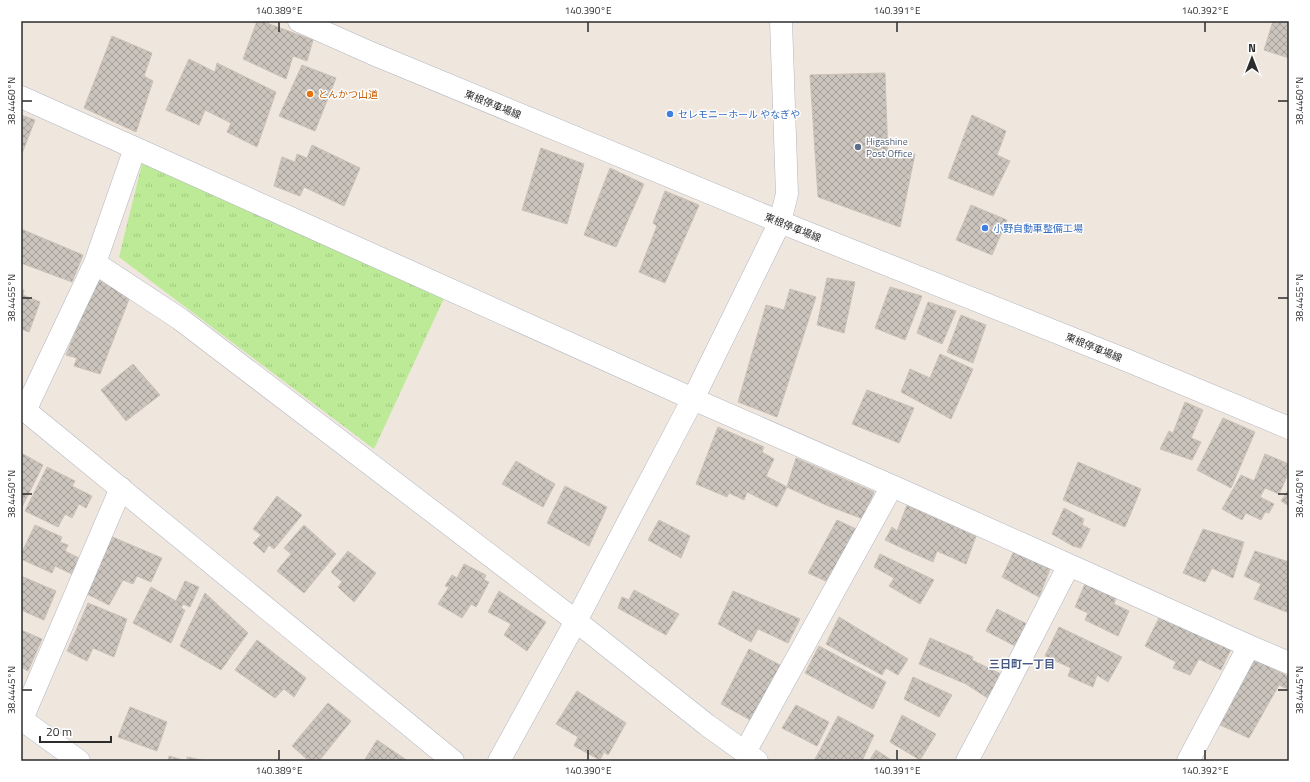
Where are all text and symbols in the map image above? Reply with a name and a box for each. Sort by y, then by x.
text: 140.389°E [256,3,303,18]
text: 140.390°E [565,3,612,18]
text: 140.391°E [874,3,921,18]
text: 140.392°E [1182,3,1229,18]
north arrow [1232,38,1272,78]
text: N [1248,40,1256,56]
text: 38.4460°N [4,77,19,125]
text: 38.4460°N [1292,77,1307,125]
street label: 東根停車場線 [462,86,523,123]
place label: とんかつ山道 [318,87,378,102]
marker: とんかつ山道 [305,89,315,99]
place label: セレモニーホール やなぎや [678,107,800,122]
marker: セレモニーホール やなぎや [665,109,675,119]
place label: Higashine Post Office [866,134,912,161]
marker: Higashine Post Office [853,142,863,152]
street label: 東根停車場線 [762,209,823,246]
place label: 小野自動車整備工場 [993,221,1083,236]
marker: 小野自動車整備工場 [980,223,990,233]
text: 38.4455°N [4,274,19,322]
text: 38.4455°N [1292,274,1307,322]
street label: 東根停車場線 [1063,329,1124,366]
text: 38.4450°N [4,470,19,518]
text: 38.4450°N [1292,470,1307,518]
district label: 三日町一丁目 [989,656,1055,672]
text: 38.4445°N [4,666,19,714]
text: 38.4445°N [1292,666,1307,714]
scale bar [40,718,111,744]
text: 20 m [46,722,72,741]
text: 140.389°E [256,763,303,778]
text: 140.390°E [565,763,612,778]
text: 140.391°E [874,763,921,778]
text: 140.392°E [1182,763,1229,778]

